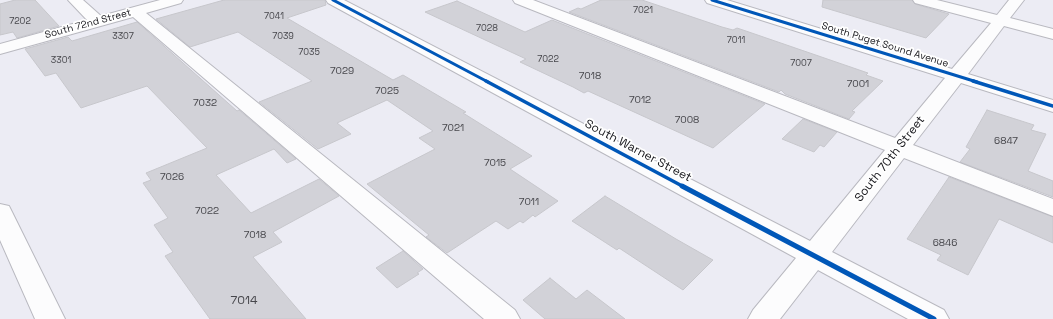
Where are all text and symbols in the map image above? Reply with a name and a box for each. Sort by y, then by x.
house number: 7021 [633,6,653,16]
street label: South 72nd Street [43,7,133,41]
house number: 7041 [264,12,284,22]
house number: 7202 [9,17,31,27]
street label: South Puget Sound Avenue [820,20,950,70]
house number: 7028 [476,24,498,34]
house number: 3307 [112,32,134,42]
house number: 7039 [272,32,294,42]
house number: 7011 [727,36,745,46]
house number: 7035 [298,48,320,58]
house number: 7022 [537,55,559,65]
house number: 3301 [51,56,71,66]
house number: 7007 [790,59,812,69]
house number: 7029 [330,65,354,77]
house number: 7018 [579,70,601,82]
house number: 7001 [847,78,869,90]
house number: 7025 [375,85,399,97]
house number: 7012 [629,94,651,106]
house number: 7032 [193,97,217,109]
street label: South 70th Street [852,113,928,205]
house number: 7008 [675,114,699,126]
street label: South Warner Street [582,117,694,185]
house number: 7021 [442,122,464,134]
house number: 6847 [994,135,1018,147]
house number: 7015 [484,157,506,169]
house number: 7026 [160,171,184,183]
house number: 7011 [519,196,539,208]
house number: 7022 [195,205,219,217]
house number: 7018 [244,229,266,241]
house number: 6846 [933,237,957,249]
house number: 7014 [231,294,257,308]

